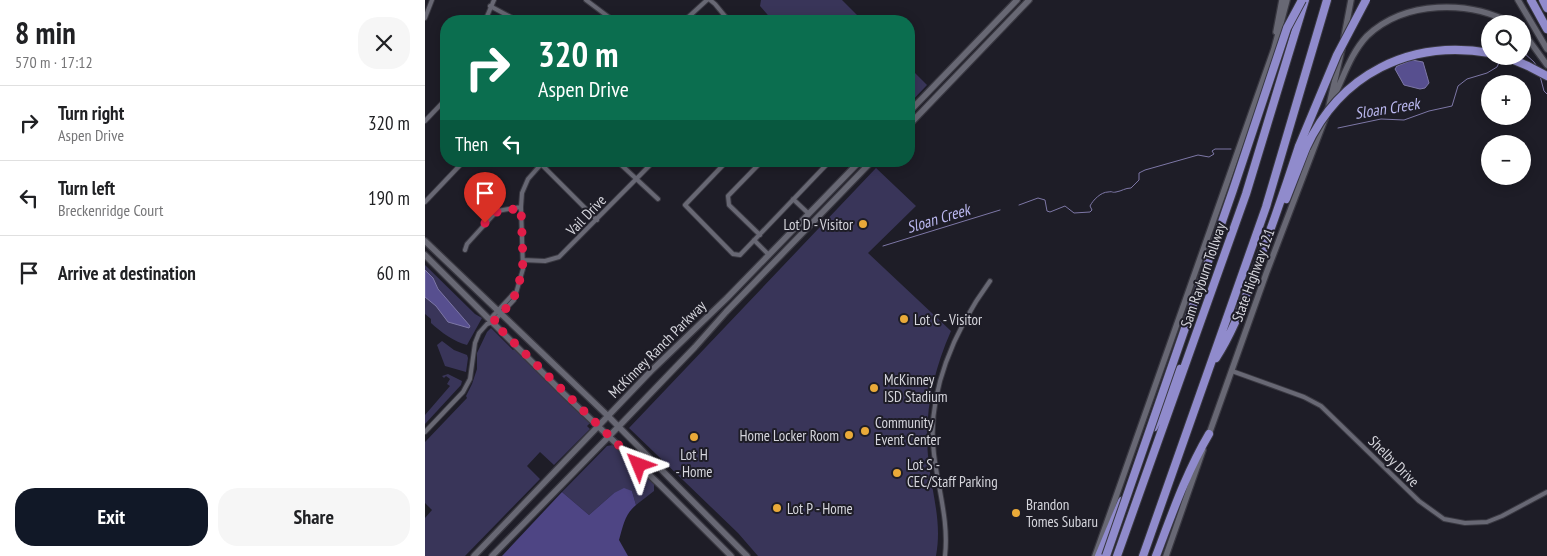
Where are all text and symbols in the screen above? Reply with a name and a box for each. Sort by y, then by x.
text: 8 min [15,13,76,52]
map controls [1481,15,1531,185]
button: search [1481,15,1531,65]
button: close [358,17,410,69]
text: 320 m [538,31,619,77]
icon: right [455,35,520,100]
text: 570 m · 17:12 [15,52,93,72]
text: Aspen Drive [538,75,629,103]
button: + [1481,75,1531,125]
water label: Sloan Creek [1353,93,1422,123]
text: Turn right [58,101,124,125]
icon: right [15,109,43,137]
text: 320 m [368,111,410,135]
text: Aspen Drive [58,125,124,145]
icon: left [498,130,526,158]
text: Then [455,132,488,156]
button: − [1481,135,1531,185]
pin [464,172,506,223]
text: Turn left [58,176,115,200]
icon: arrive [471,179,499,207]
icon: left [15,184,43,212]
text: 190 m [368,186,410,210]
street label: Vail Drive [561,191,610,240]
water label: Sloan Creek [904,198,974,237]
text: Breckenridge Court [58,200,163,220]
place label: Lot D - Visitor [783,215,854,234]
marker: Lot D - Visitor [857,218,869,230]
street label: Sam Rayburn Tollway [1176,220,1230,330]
street label: State Highway 121 [1227,226,1279,324]
icon: arrive [15,259,43,287]
text: Arrive at destination [58,261,196,285]
text: 60 m [377,261,410,285]
street label: McKinney Ranch Parkway [604,296,710,402]
place label: Lot C - Visitor [914,310,983,329]
marker: Lot C - Visitor [898,313,910,325]
place label: McKinney ISD Stadium [884,370,948,406]
marker: McKinney ISD Stadium [868,382,880,394]
place label: Community Event Center [875,413,942,449]
marker: Community Event Center [859,425,871,437]
place label: Home Locker Room [739,426,839,445]
marker: Home Locker Room [843,429,855,441]
marker: Lot H - Home [688,431,700,443]
street label: Shelby Drive [1364,431,1424,491]
position arrow [612,438,664,490]
place label: Lot H - Home [675,445,713,481]
place label: Lot S - CEC/Staff Parking [907,455,998,491]
marker: Lot S - CEC/Staff Parking [891,467,903,479]
button: Exit [15,488,208,546]
button: Share [218,488,410,546]
place label: Brandon Tomes Subaru [1026,495,1098,531]
place label: Lot P - Home [787,499,853,518]
marker: Lot P - Home [771,502,783,514]
marker: Brandon Tomes Subaru [1010,507,1022,519]

